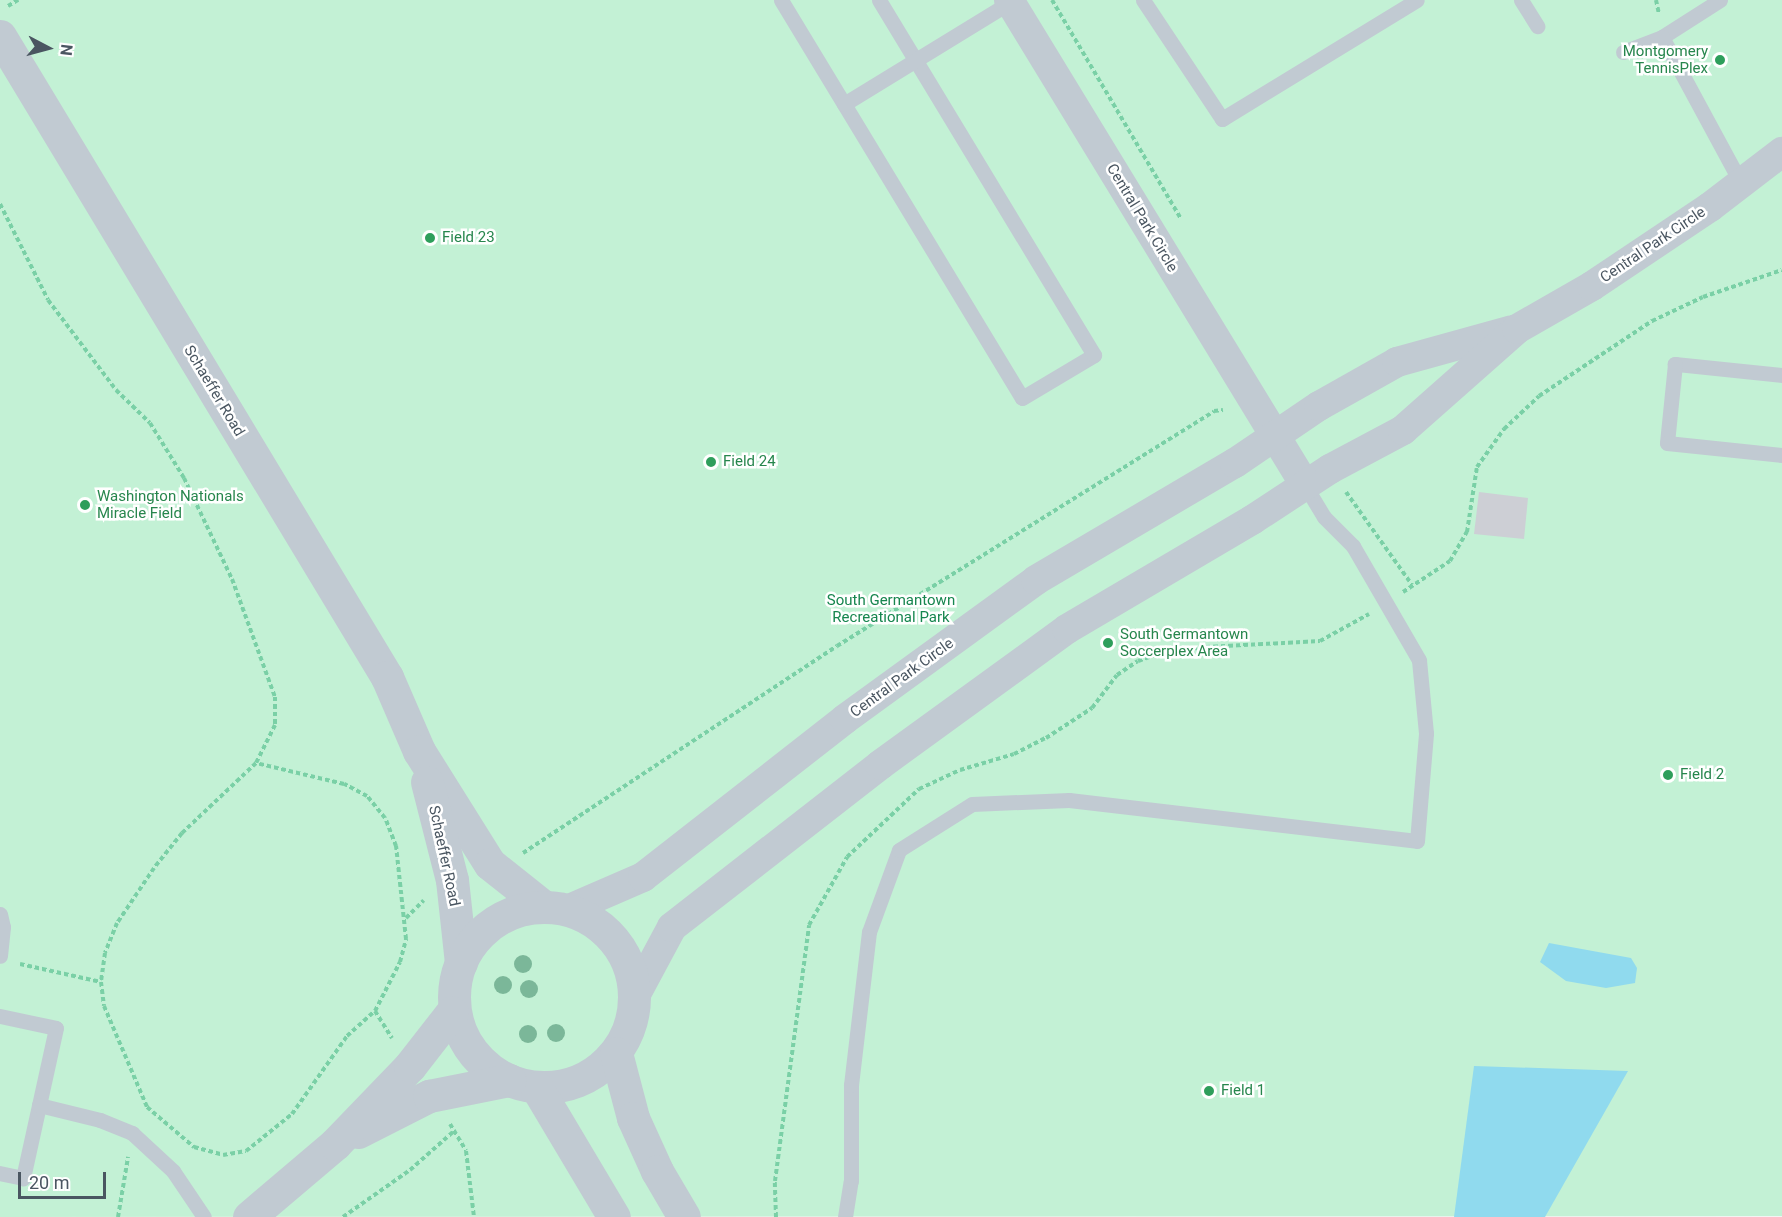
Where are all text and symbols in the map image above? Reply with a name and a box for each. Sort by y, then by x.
north arrow [18,18,78,78]
place label: Montgomery TennisPlex [1623,42,1708,77]
text: N [56,43,76,57]
marker: Montgomery TennisPlex [1713,53,1727,67]
street label: Central Park Circle [1103,161,1181,275]
street label: Central Park Circle [1597,203,1709,287]
place label: Field 23 [442,229,495,247]
marker: Field 23 [423,231,437,245]
street label: Schaeffer Road [180,342,248,440]
place label: Field 24 [723,453,776,471]
marker: Field 24 [704,455,718,469]
place label: Washington Nationals Miracle Field [97,487,244,522]
marker: Washington Nationals Miracle Field [78,498,92,512]
park label: South Germantown Recreational Park [827,591,955,626]
place label: South Germantown Soccerplex Area [1120,625,1248,660]
street label: Central Park Circle [847,635,957,721]
marker: South Germantown Soccerplex Area [1101,636,1115,650]
place label: Field 2 [1680,766,1724,784]
marker: Field 2 [1661,768,1675,782]
street label: Schaeffer Road [425,804,463,908]
place label: Field 1 [1221,1082,1265,1100]
marker: Field 1 [1202,1084,1216,1098]
scale bar [21,1160,110,1198]
text: 20 m [29,1172,69,1193]

